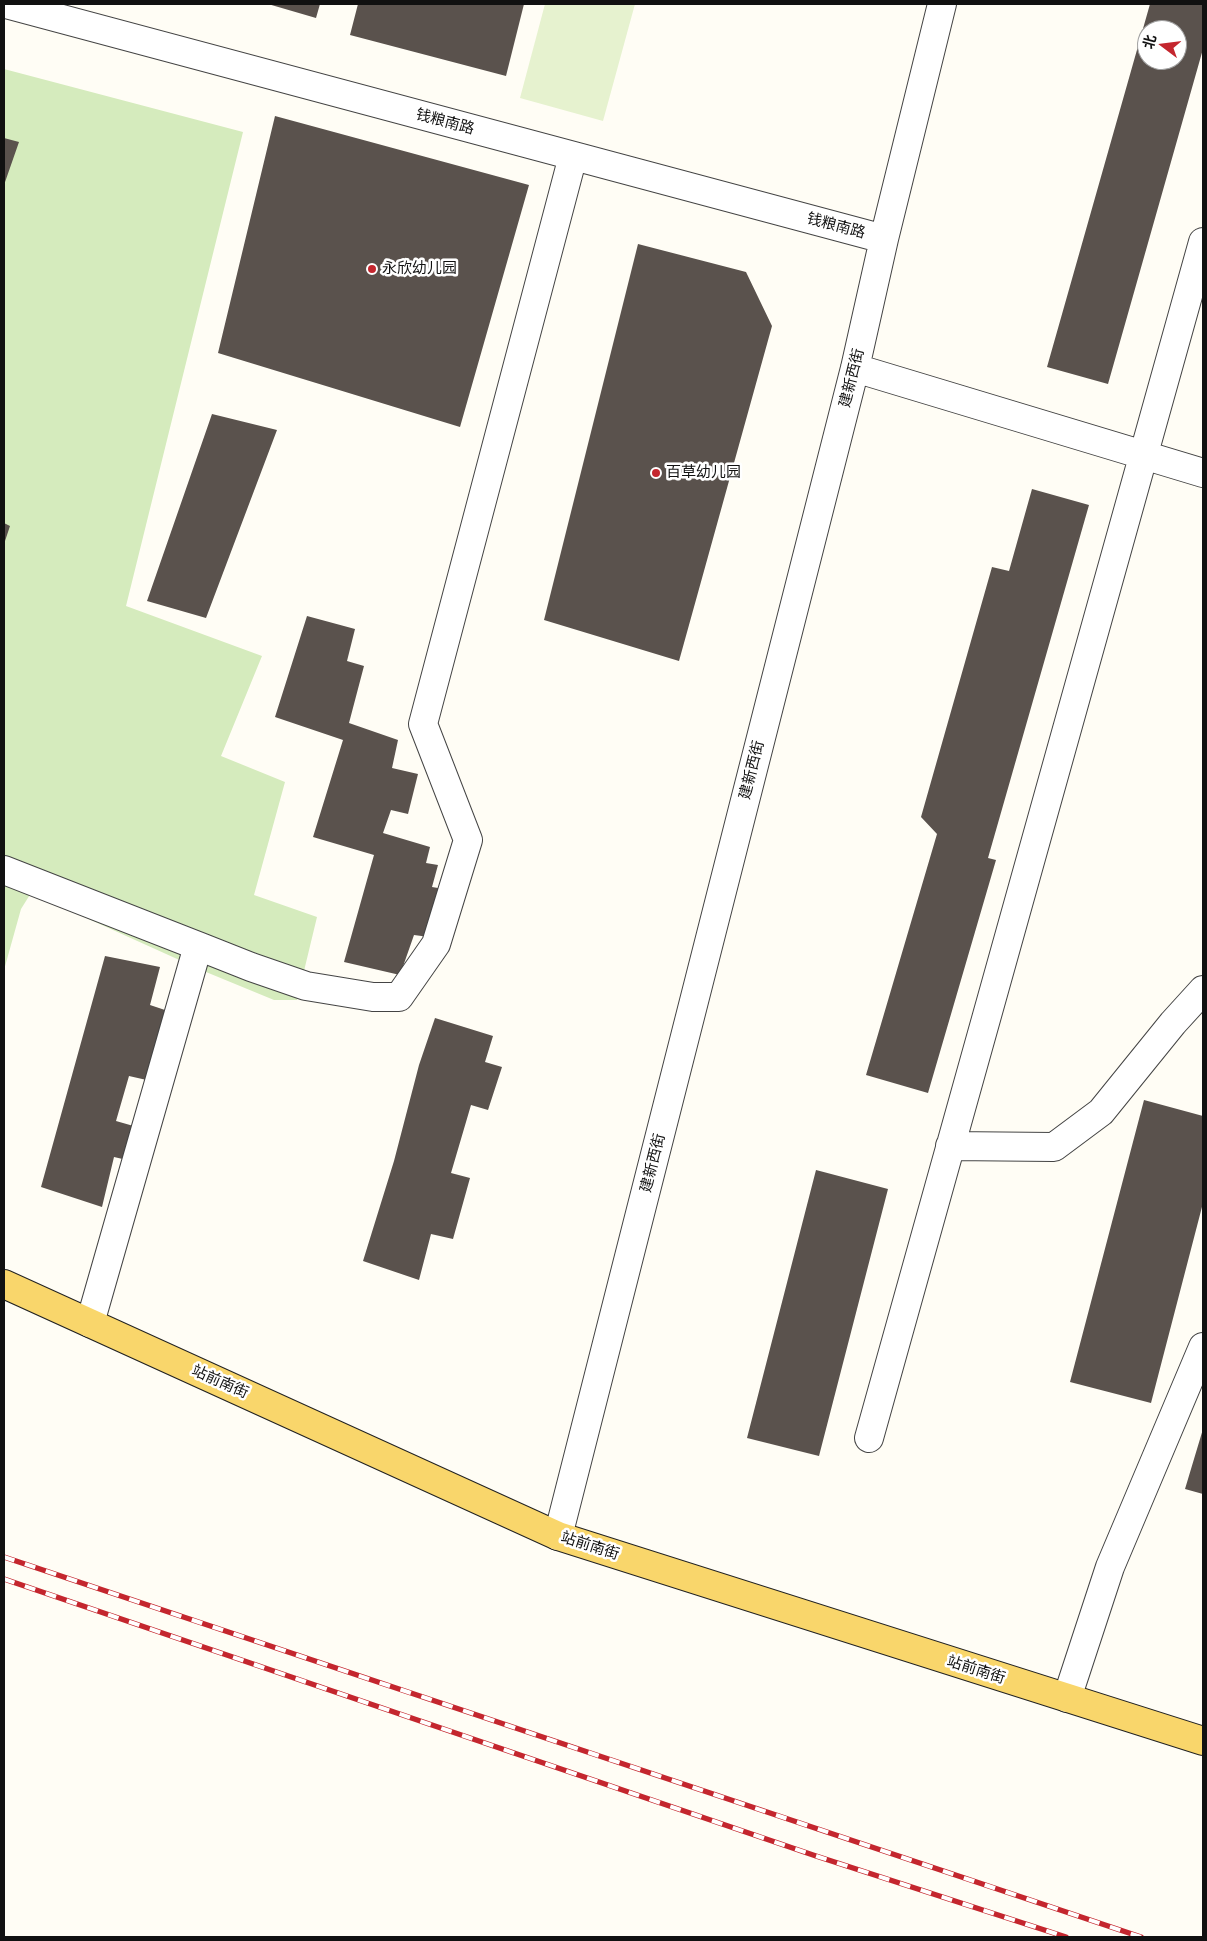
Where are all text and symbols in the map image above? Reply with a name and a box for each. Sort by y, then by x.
north arrow [1137,20,1187,70]
text: 北 [1137,32,1160,51]
street label: 钱粮南路 [414,106,476,138]
street label: 钱粮南路 [805,210,867,242]
place label: 永欣幼儿园 [382,260,457,278]
marker: 永欣幼儿园 [366,263,378,275]
street label: 建新西街 [836,347,868,409]
place label: 百草幼儿园 [666,464,741,482]
marker: 百草幼儿园 [650,467,662,479]
street label: 建新西街 [736,739,768,801]
street label: 建新西街 [637,1132,669,1194]
street label: 站前南街 [189,1362,251,1402]
street label: 站前南街 [559,1528,621,1564]
street label: 站前南街 [945,1652,1007,1688]

